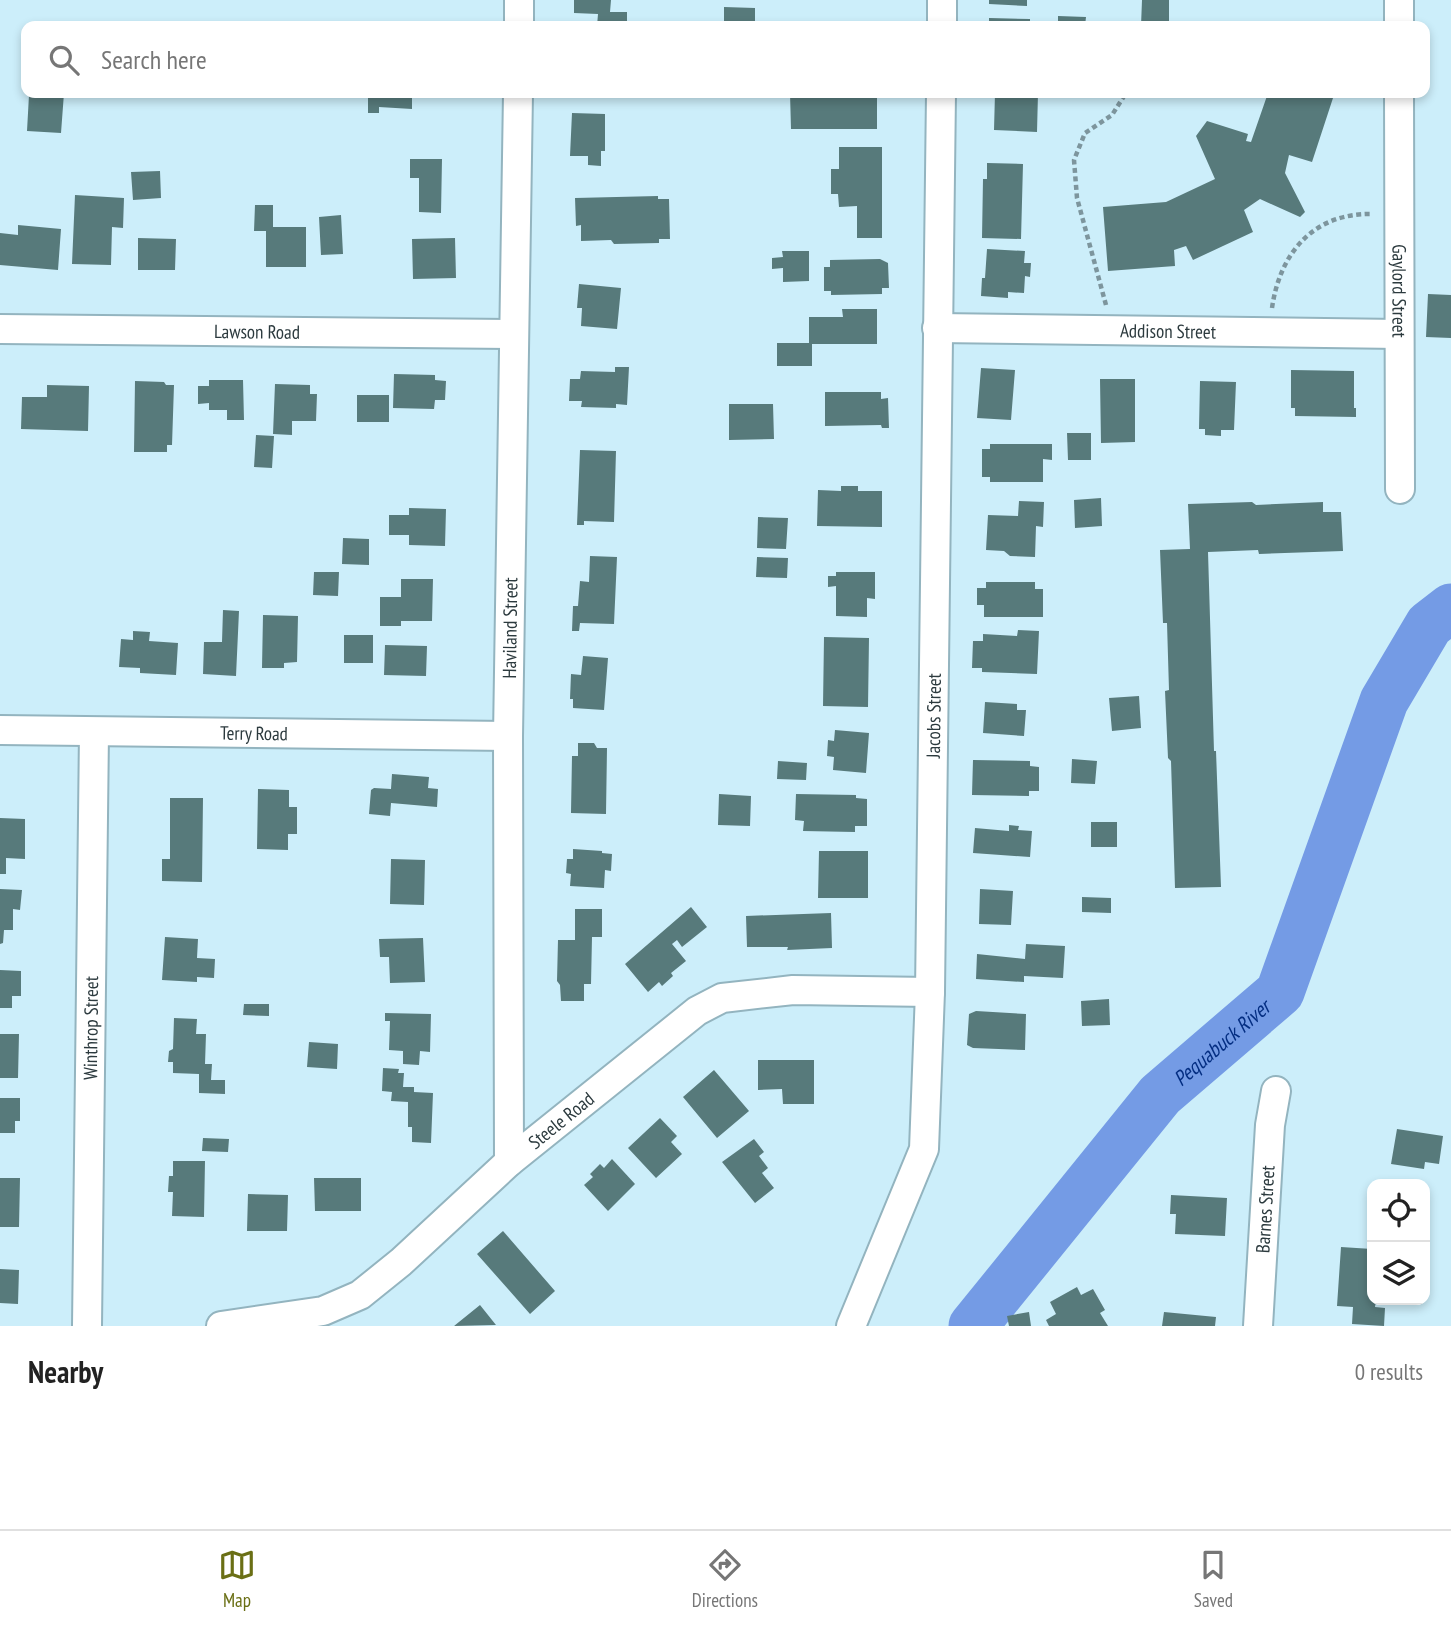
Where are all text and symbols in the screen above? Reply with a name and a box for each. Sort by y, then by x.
search box [21,21,1430,98]
icon: search [45,41,83,79]
text: Search here [101,43,207,76]
street label: Gaylord Street [1387,244,1412,339]
street label: Addison Street [1120,318,1217,344]
street label: Lawson Road [214,319,300,344]
street label: Haviland Street [497,576,522,679]
street label: Jacobs Street [921,672,946,759]
street label: Terry Road [220,721,288,745]
street label: Winthrop Street [78,975,103,1080]
water label: Pequabuck River [1167,991,1278,1091]
street label: Steele Road [523,1087,599,1154]
street label: Barnes Street [1250,1164,1280,1254]
map controls [1367,1179,1430,1305]
button: locate [1367,1179,1430,1242]
button: layers [1367,1242,1430,1305]
text: Nearby [28,1352,103,1391]
text: 0 results [1355,1357,1423,1386]
tab: Map [218,1546,256,1612]
tab: Directions [692,1546,758,1612]
tab: Saved [1194,1546,1233,1612]

